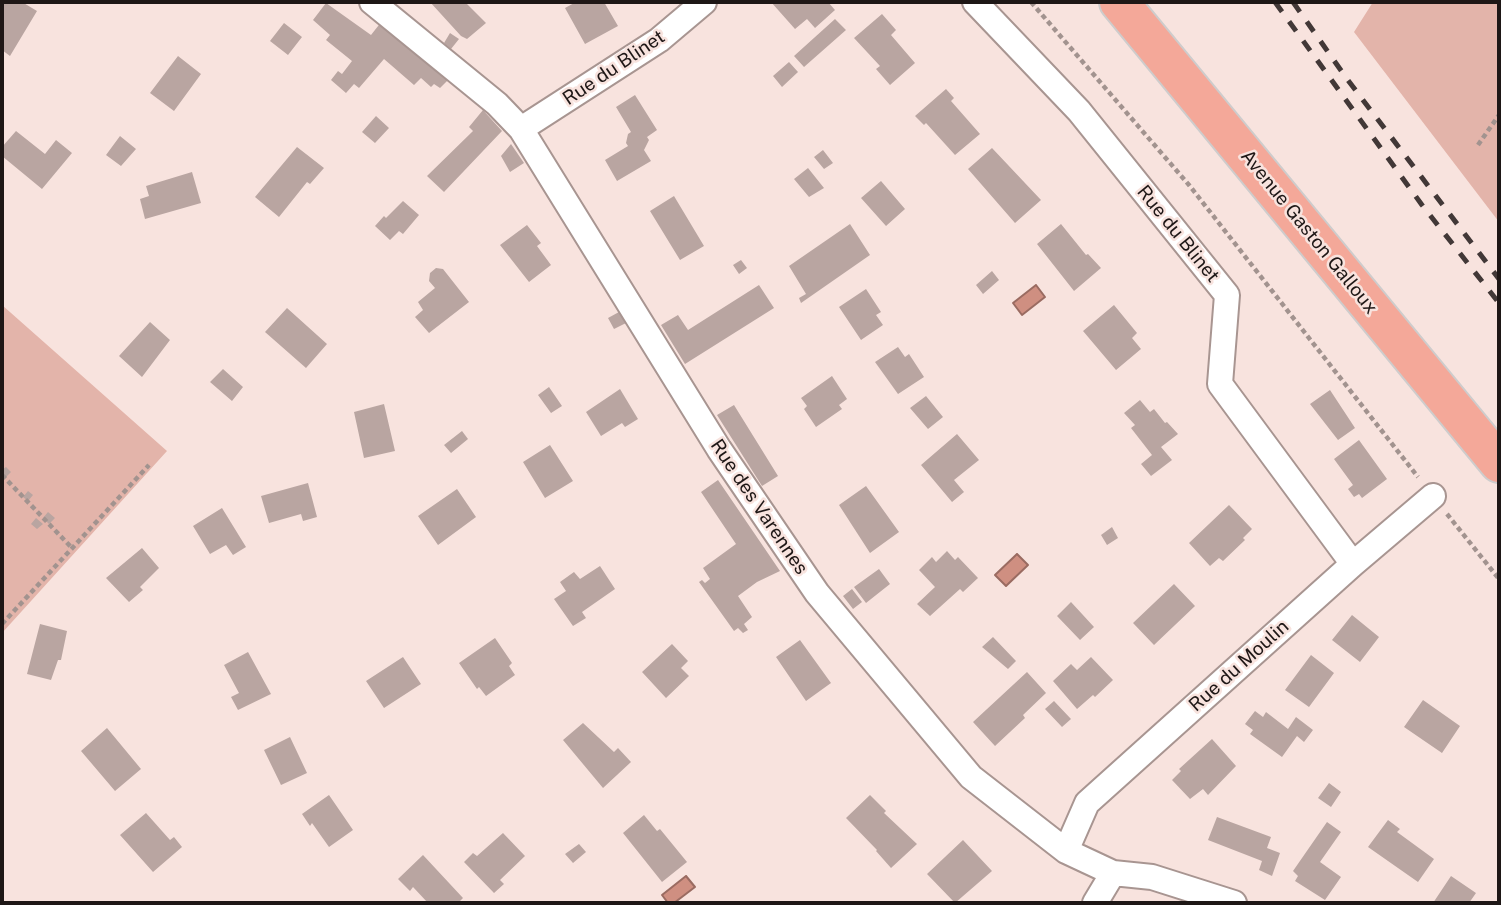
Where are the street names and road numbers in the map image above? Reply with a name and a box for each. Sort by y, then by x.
street label: Rue du Blinet [559,26,669,110]
street label: Avenue Gaston Galloux [1236,145,1382,319]
street label: Rue du Blinet [1132,181,1224,287]
street label: Rue des Varennes [705,435,813,579]
street label: Rue du Moulin [1185,615,1293,717]

